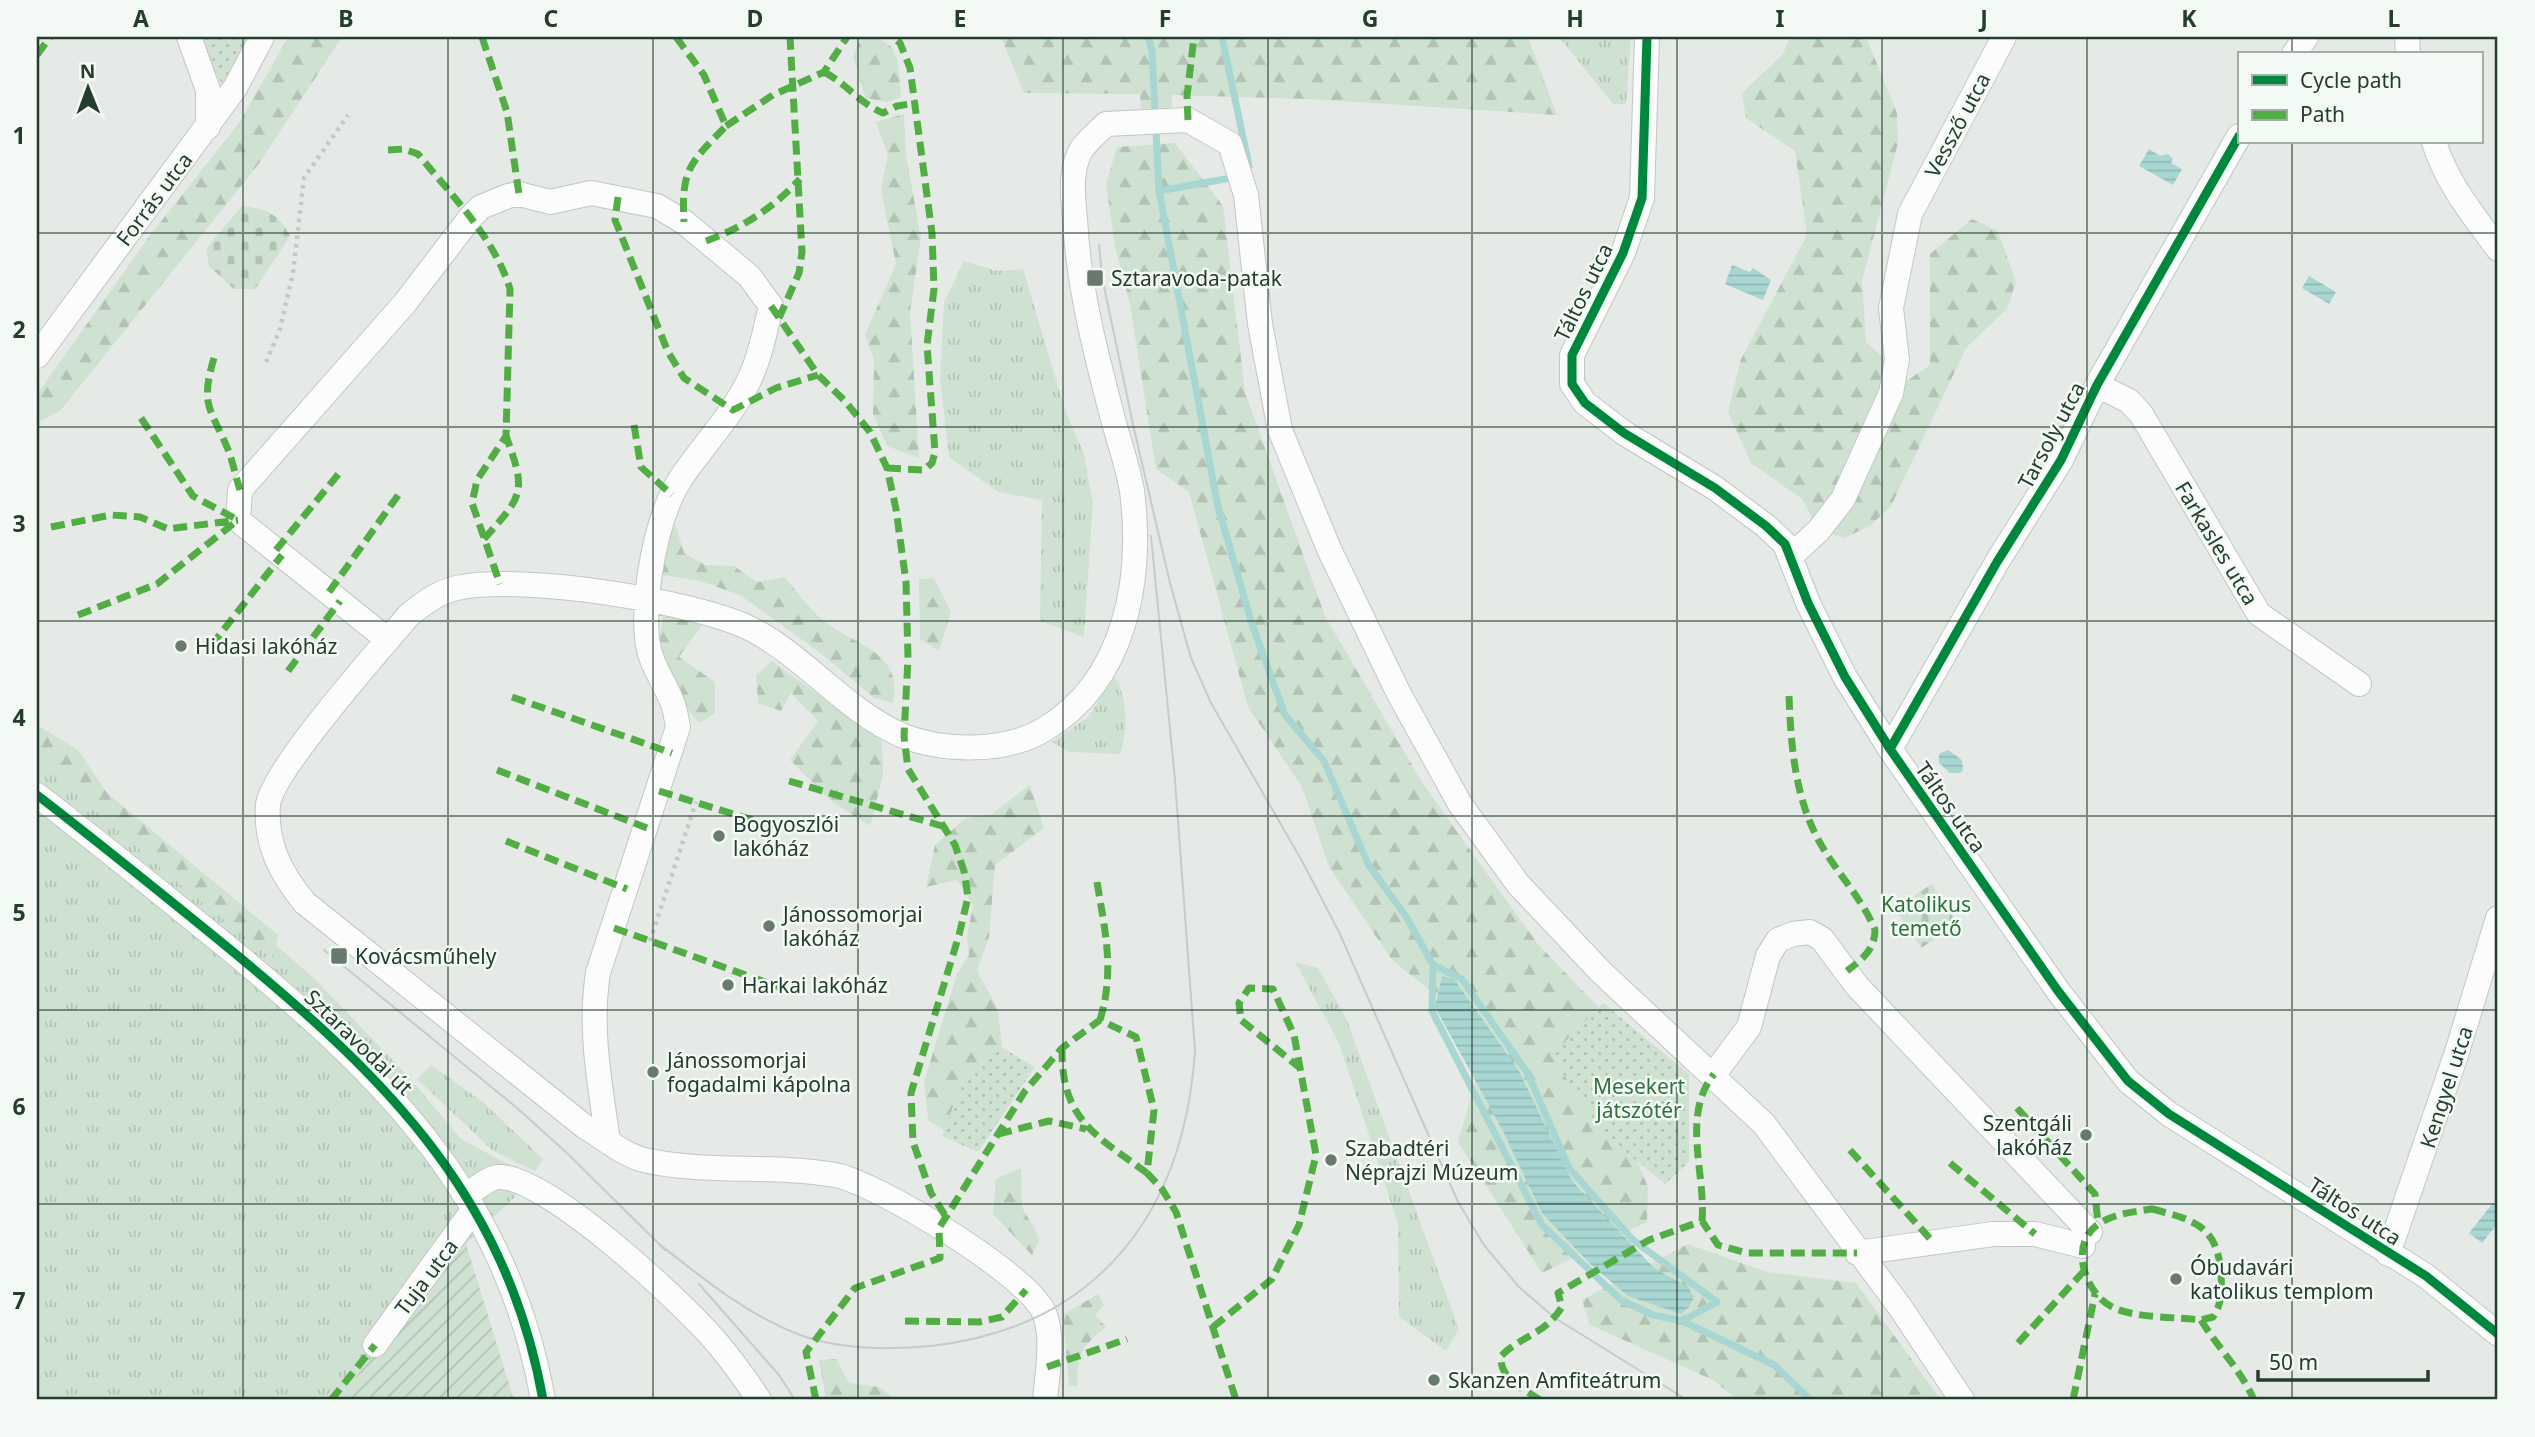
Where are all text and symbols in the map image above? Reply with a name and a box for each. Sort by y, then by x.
text: A [133,2,149,34]
text: B [338,2,354,34]
text: C [544,2,559,34]
text: D [747,2,763,34]
text: E [954,2,966,34]
text: F [1159,2,1171,34]
text: G [1362,2,1378,34]
text: H [1566,2,1584,34]
text: I [1776,2,1785,34]
text: J [1978,2,1988,34]
text: K [2181,2,2197,34]
text: L [2388,2,2401,34]
north arrow [52,52,122,122]
legend [2238,52,2482,144]
text: N [80,58,96,84]
text: Cycle path [2300,66,2402,94]
street label: Vessző utca [1918,68,1996,182]
text: Path [2300,100,2345,128]
text: 1 [12,119,26,151]
street label: Forrás utca [110,147,198,251]
street label: Táltos utca [1547,238,1619,346]
place label: Sztaravoda-patak [1111,264,1283,292]
marker: Sztaravoda-patak [1085,268,1105,288]
text: 2 [12,313,26,345]
street label: Tarsoly utca [2011,377,2091,493]
street label: Farkasles utca [2169,476,2265,610]
text: 3 [12,507,26,539]
place label: Hidasi lakóház [195,632,337,660]
marker: Hidasi lakóház [173,638,189,654]
text: 4 [12,701,26,733]
street label: Táltos utca [1909,756,1993,858]
place label: Bogyoszlói lakóház [733,810,839,862]
marker: Bogyoszlói lakóház [711,828,727,844]
park label: Katolikus temető [1881,890,1971,942]
text: 5 [12,896,26,928]
place label: Jánossomorjai lakóház [781,900,923,952]
marker: Jánossomorjai lakóház [761,918,777,934]
place label: Kovácsműhely [355,942,497,970]
marker: Kovácsműhely [329,946,349,966]
place label: Harkai lakóház [742,971,888,999]
marker: Harkai lakóház [720,977,736,993]
street label: Sztaravodai út [299,983,419,1101]
street label: Kengyel utca [2413,1022,2479,1152]
place label: Jánossomorjai fogadalmi kápolna [665,1046,851,1098]
marker: Jánossomorjai fogadalmi kápolna [645,1064,661,1080]
park label: Mesekert játszótér [1593,1072,1685,1124]
text: 6 [12,1090,26,1122]
place label: Szentgáli lakóház [1983,1109,2072,1161]
marker: Szentgáli lakóház [2078,1127,2094,1143]
place label: Szabadtéri Néprajzi Múzeum [1345,1134,1518,1186]
marker: Szabadtéri Néprajzi Múzeum [1323,1152,1339,1168]
street label: Táltos utca [2303,1171,2407,1251]
street label: Tuja utca [388,1233,464,1321]
place label: Óbudavári katolikus templom [2190,1253,2374,1305]
marker: Óbudavári katolikus templom [2168,1271,2184,1287]
text: 7 [12,1284,26,1316]
scale bar [2258,1339,2428,1383]
text: 50 m [2269,1348,2318,1376]
place label: Skanzen Amfiteátrum [1448,1366,1661,1394]
marker: Skanzen Amfiteátrum [1426,1372,1442,1388]

